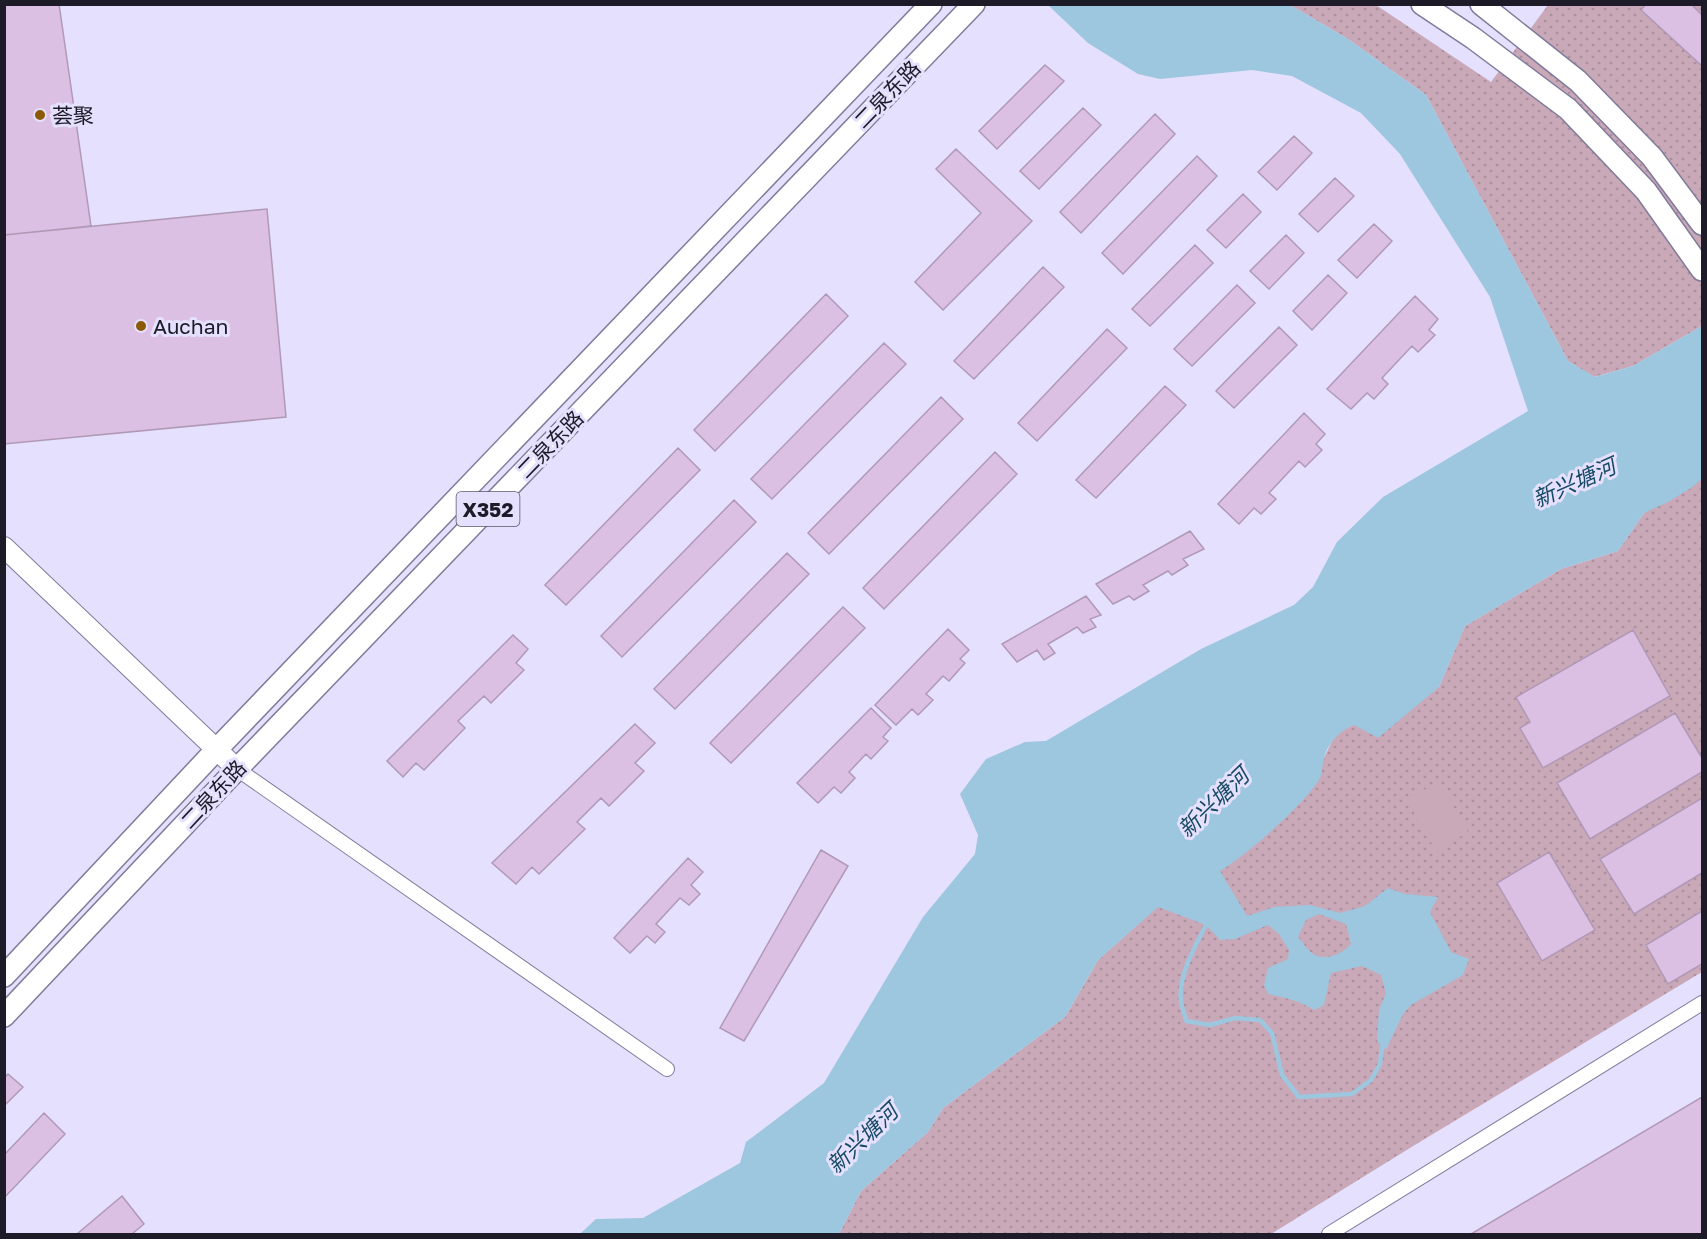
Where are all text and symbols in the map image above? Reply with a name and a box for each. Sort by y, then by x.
street label: 二泉东路 [848,55,926,133]
place label: 荟聚 [52,102,94,128]
marker: 荟聚 [33,108,47,122]
place label: Auchan [153,313,229,339]
marker: Auchan [134,319,148,333]
street label: 二泉东路 [511,405,589,483]
water label: 新兴塘河 [1528,450,1623,512]
road number: X352 [456,492,520,526]
street label: 二泉东路 [175,754,251,834]
water label: 新兴塘河 [1172,759,1257,842]
water label: 新兴塘河 [821,1095,906,1178]

